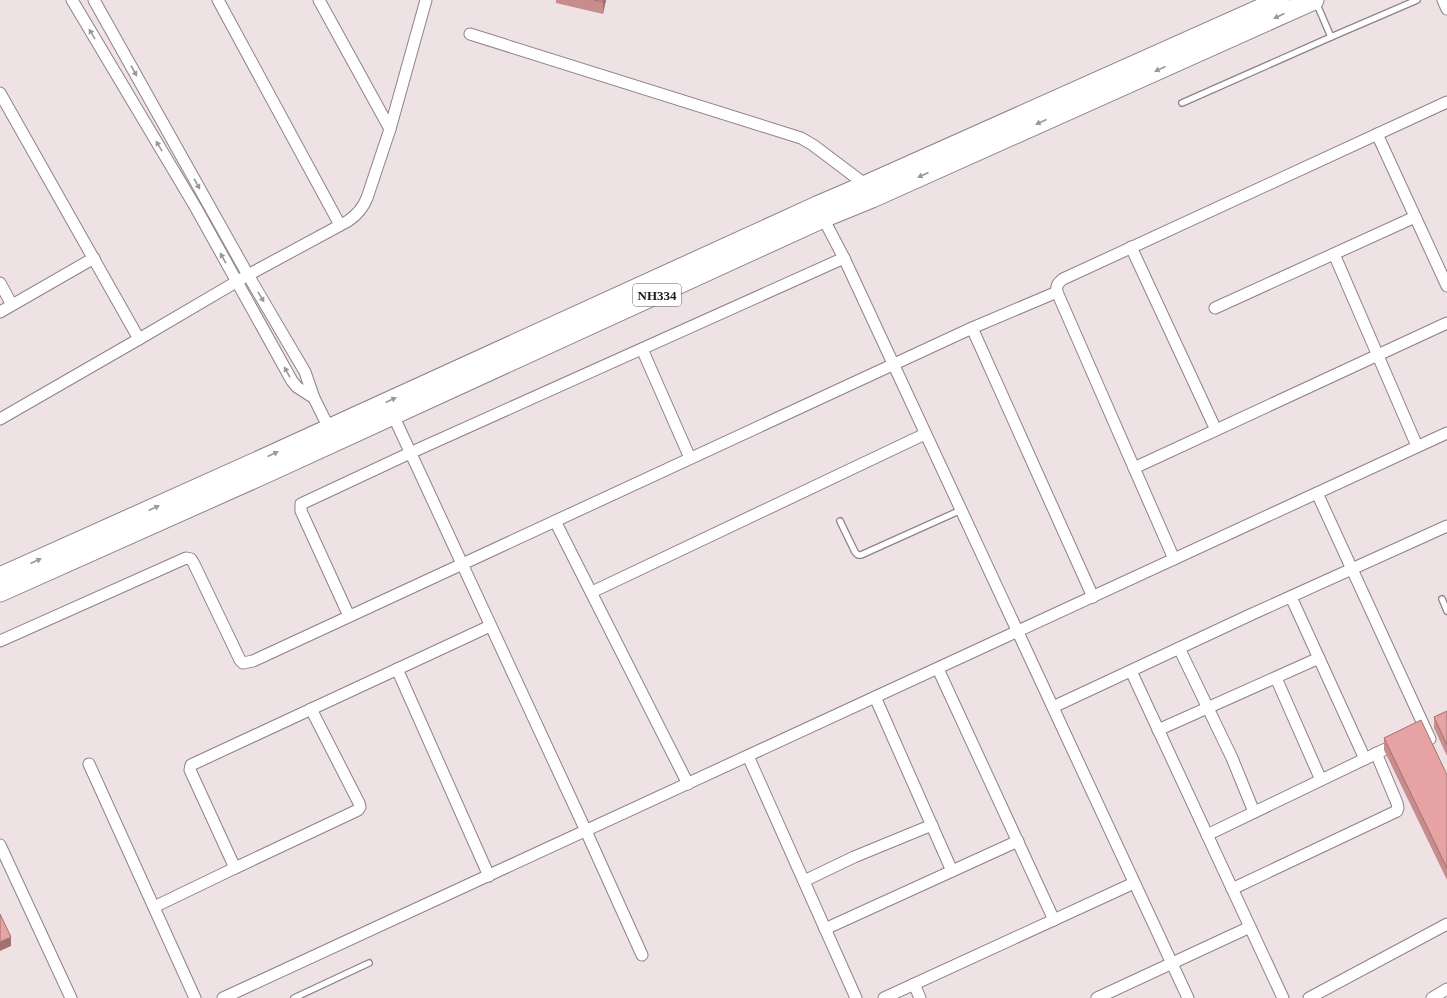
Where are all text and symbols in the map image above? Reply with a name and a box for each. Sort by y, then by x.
one-way arrow [1273,13,1284,19]
one-way arrow [89,28,96,40]
one-way arrow [130,65,137,77]
one-way arrow [1154,66,1166,72]
one-way arrow [1036,119,1047,125]
one-way arrow [155,140,162,152]
one-way arrow [917,172,928,178]
one-way arrow [194,178,201,190]
one-way arrow [220,253,226,264]
road number: NH334 [633,284,681,306]
one-way arrow [258,291,265,303]
one-way arrow [283,366,290,378]
one-way arrow [385,397,397,403]
one-way arrow [267,451,279,458]
one-way arrow [149,505,160,511]
one-way arrow [30,558,41,564]

